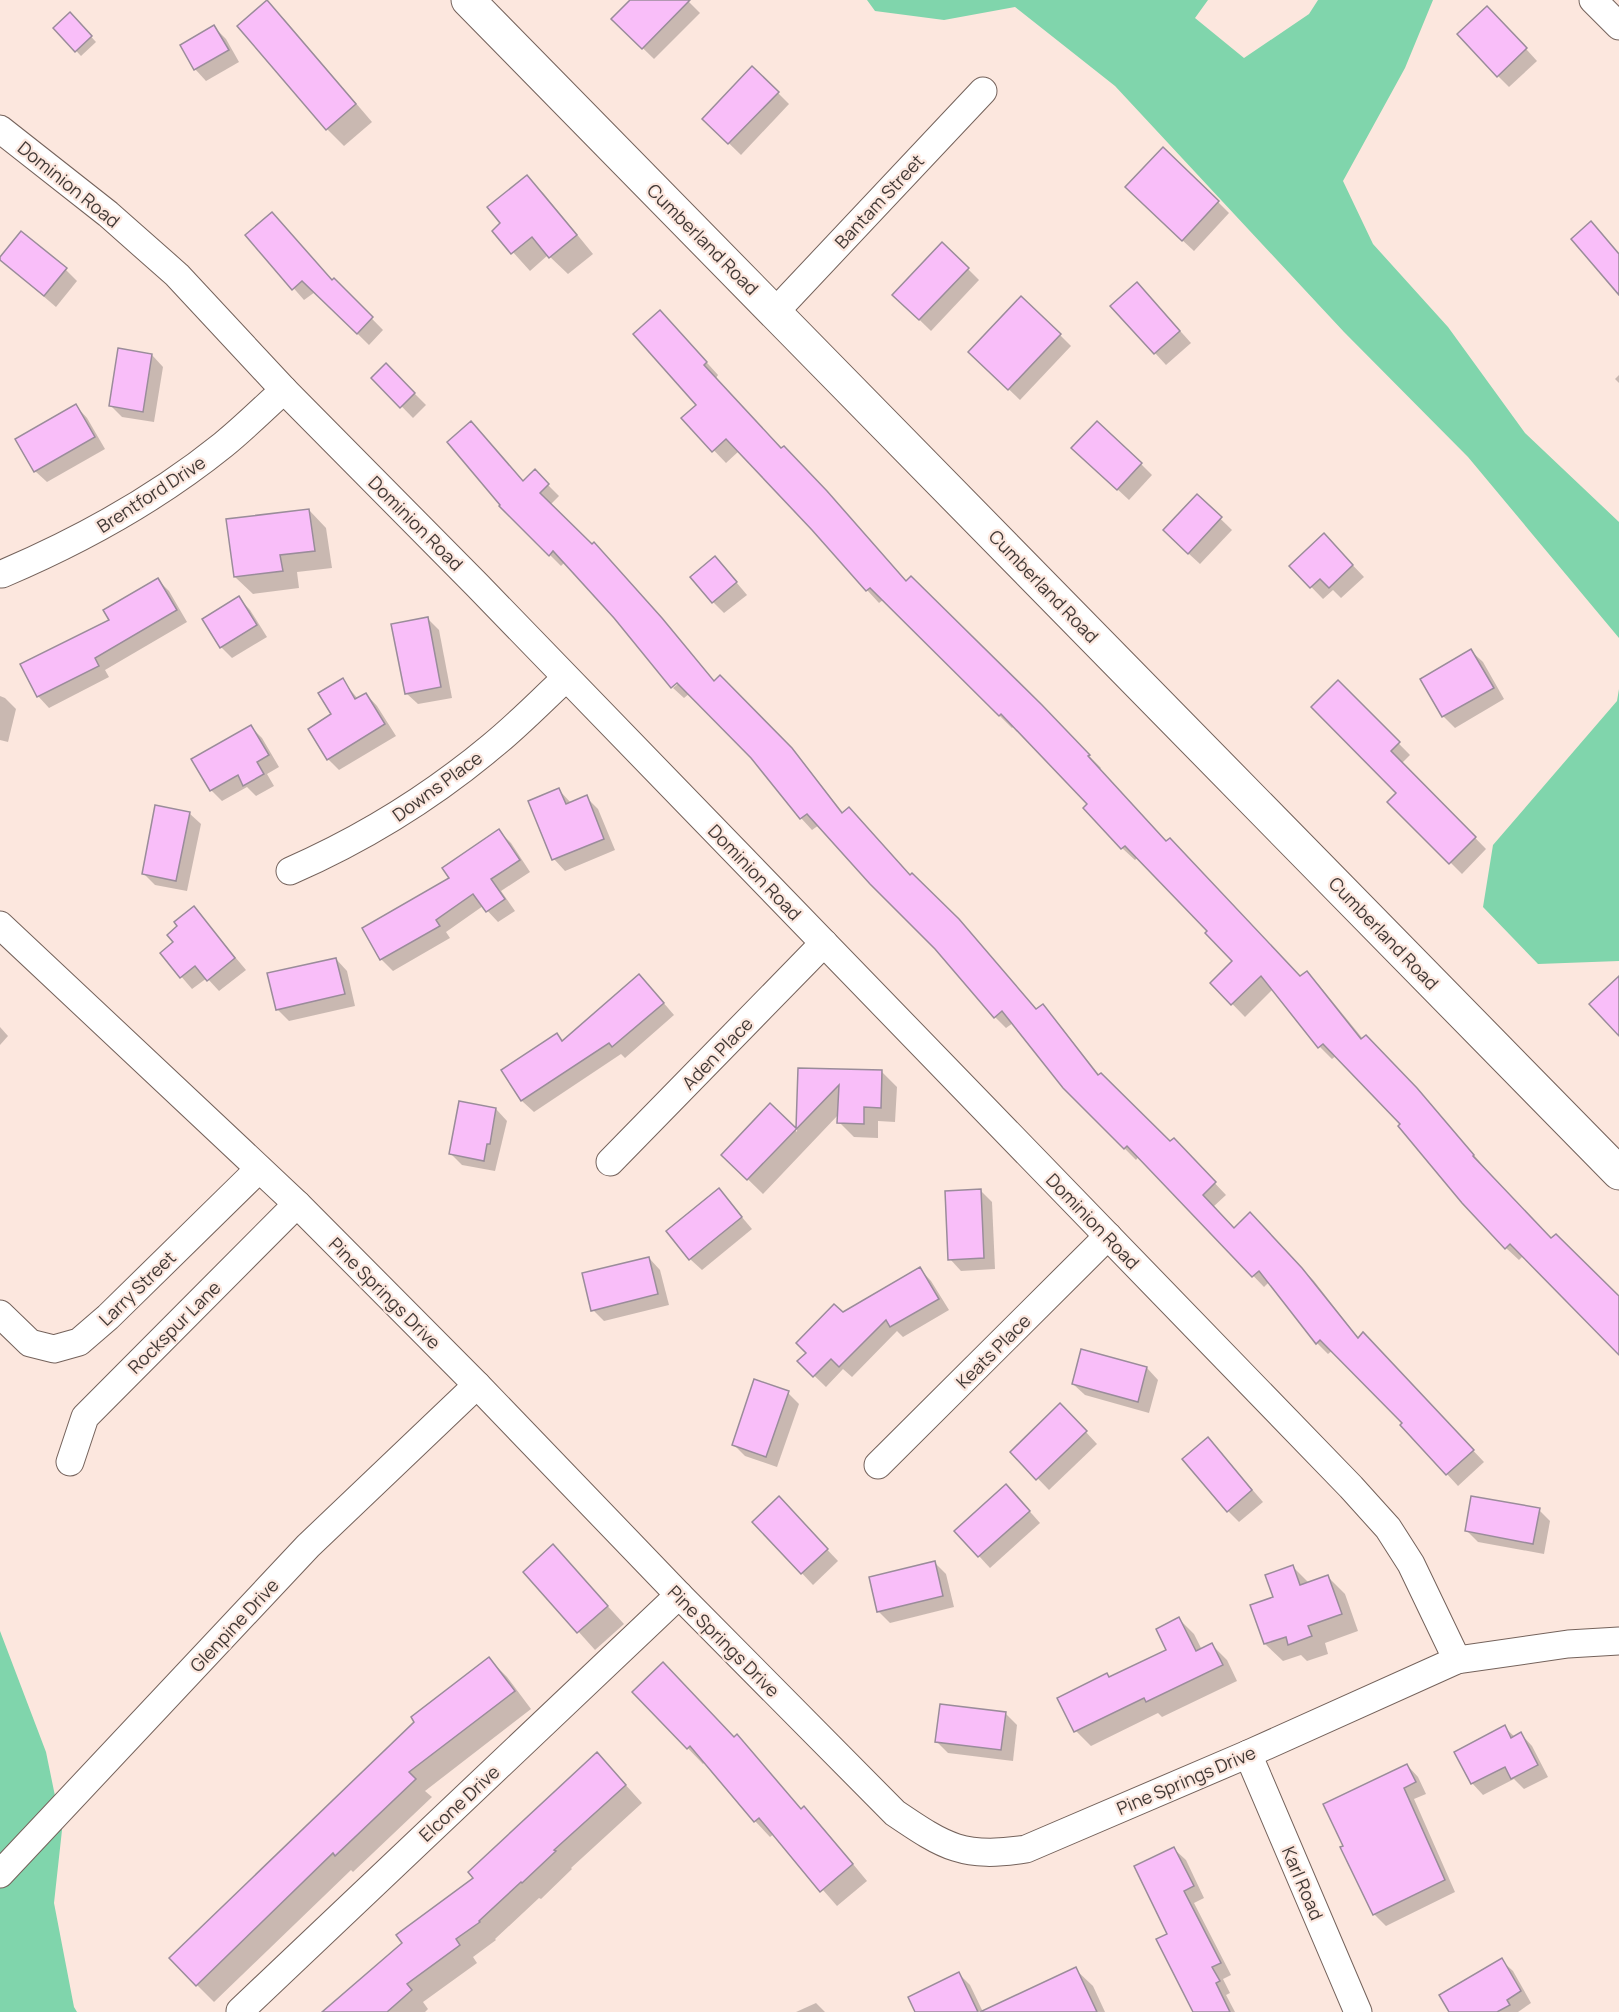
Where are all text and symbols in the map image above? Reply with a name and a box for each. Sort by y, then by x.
street label: Dominion Road [13,135,125,233]
street label: Bantam Street [829,149,929,253]
street label: Cumberland Road [642,178,764,300]
street label: Brentford Drive [92,450,210,538]
street label: Dominion Road [363,470,469,576]
street label: Cumberland Road [984,524,1104,648]
street label: Downs Place [387,745,487,827]
street label: Dominion Road [703,819,807,925]
street label: Cumberland Road [1324,871,1444,995]
street label: Aden Place [676,1012,758,1094]
street label: Dominion Road [1041,1168,1145,1274]
street label: Pine Springs Drive [324,1232,446,1354]
street label: Larry Street [93,1245,181,1331]
street label: Rockspur Lane [122,1275,226,1379]
street label: Keats Place [951,1309,1035,1393]
street label: Glenpine Drive [184,1573,284,1677]
street label: Pine Springs Drive [663,1580,785,1702]
street label: Pine Springs Drive [1113,1740,1259,1820]
street label: Elcone Drive [414,1760,504,1846]
street label: Karl Road [1277,1843,1329,1923]

